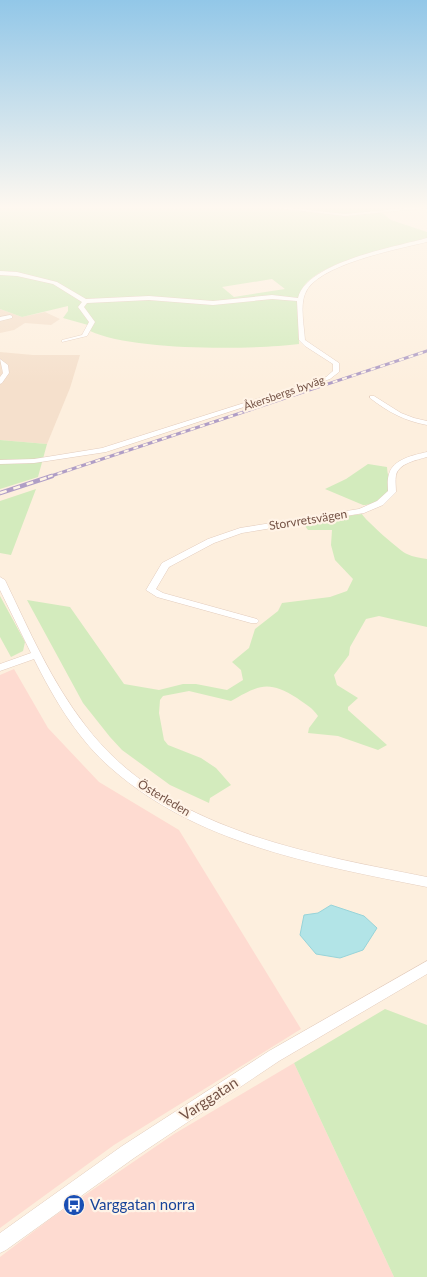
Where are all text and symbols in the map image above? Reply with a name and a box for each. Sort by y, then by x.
street label: Åkersbergs byväg [242,372,326,412]
street label: Storvretsvägen [268,506,348,533]
street label: Österleden [135,776,193,819]
street label: Varggatan [176,1073,241,1124]
bus stop icon: Varggatan norra [62,1193,86,1217]
place label: Varggatan norra [90,1195,195,1213]

